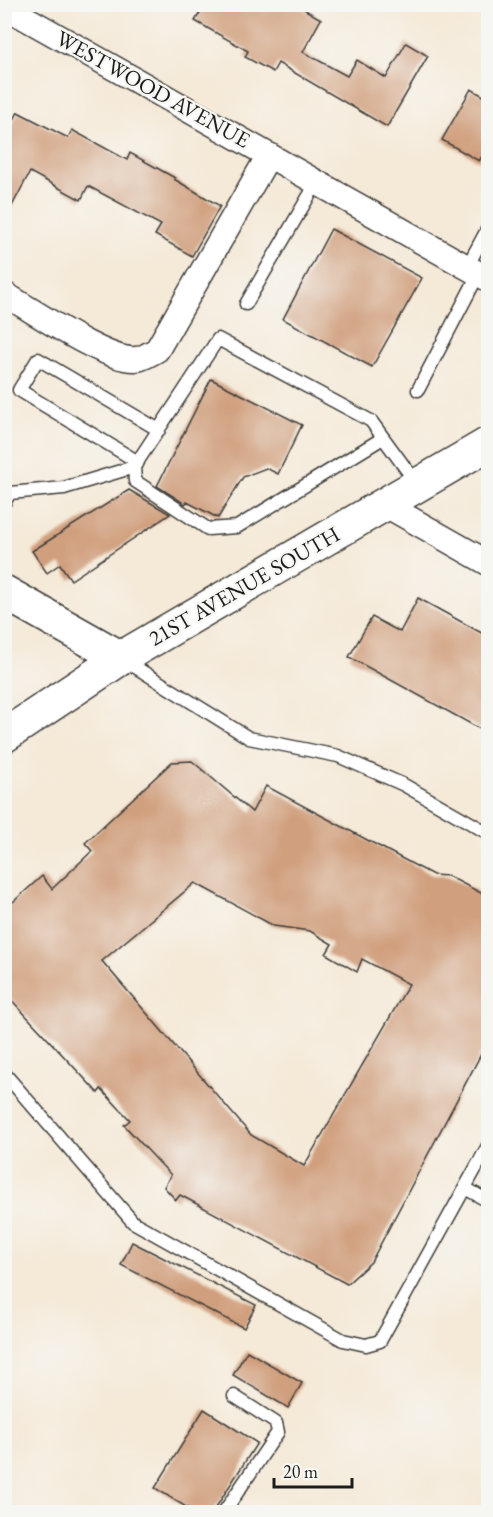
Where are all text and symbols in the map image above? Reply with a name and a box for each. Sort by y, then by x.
street label: WESTWOOD AVENUE [51,24,255,154]
street label: 21ST AVENUE SOUTH [143,519,345,653]
scale bar [274,1451,352,1489]
text: 20 m [283,1460,318,1483]

